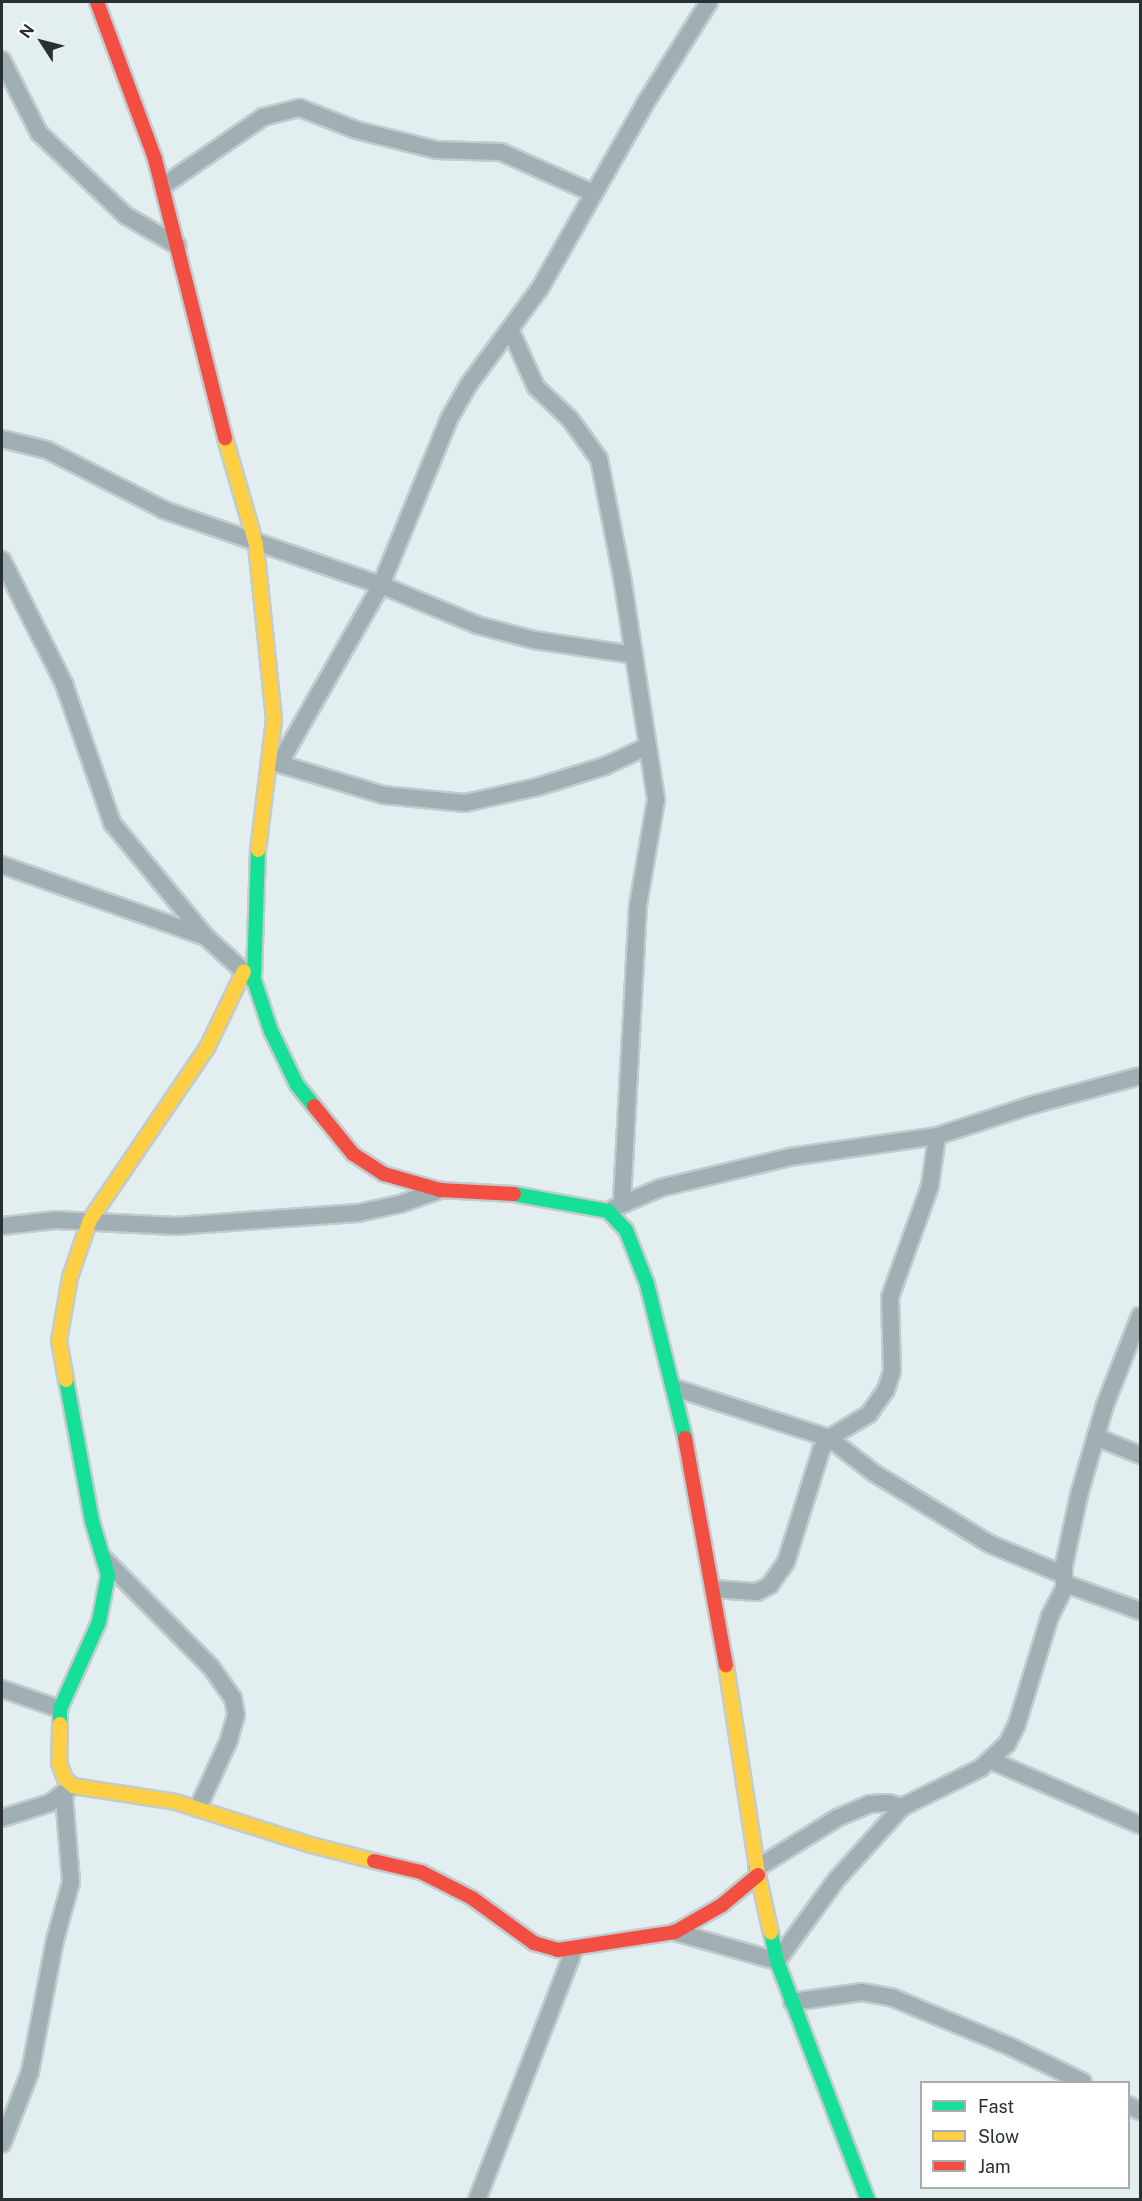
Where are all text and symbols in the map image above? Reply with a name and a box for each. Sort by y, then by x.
north arrow [12,12,72,72]
text: N [16,20,38,42]
legend [920,2081,1130,2189]
text: Fast [978,2096,1014,2117]
text: Slow [978,2126,1019,2147]
text: Jam [978,2156,1011,2177]

